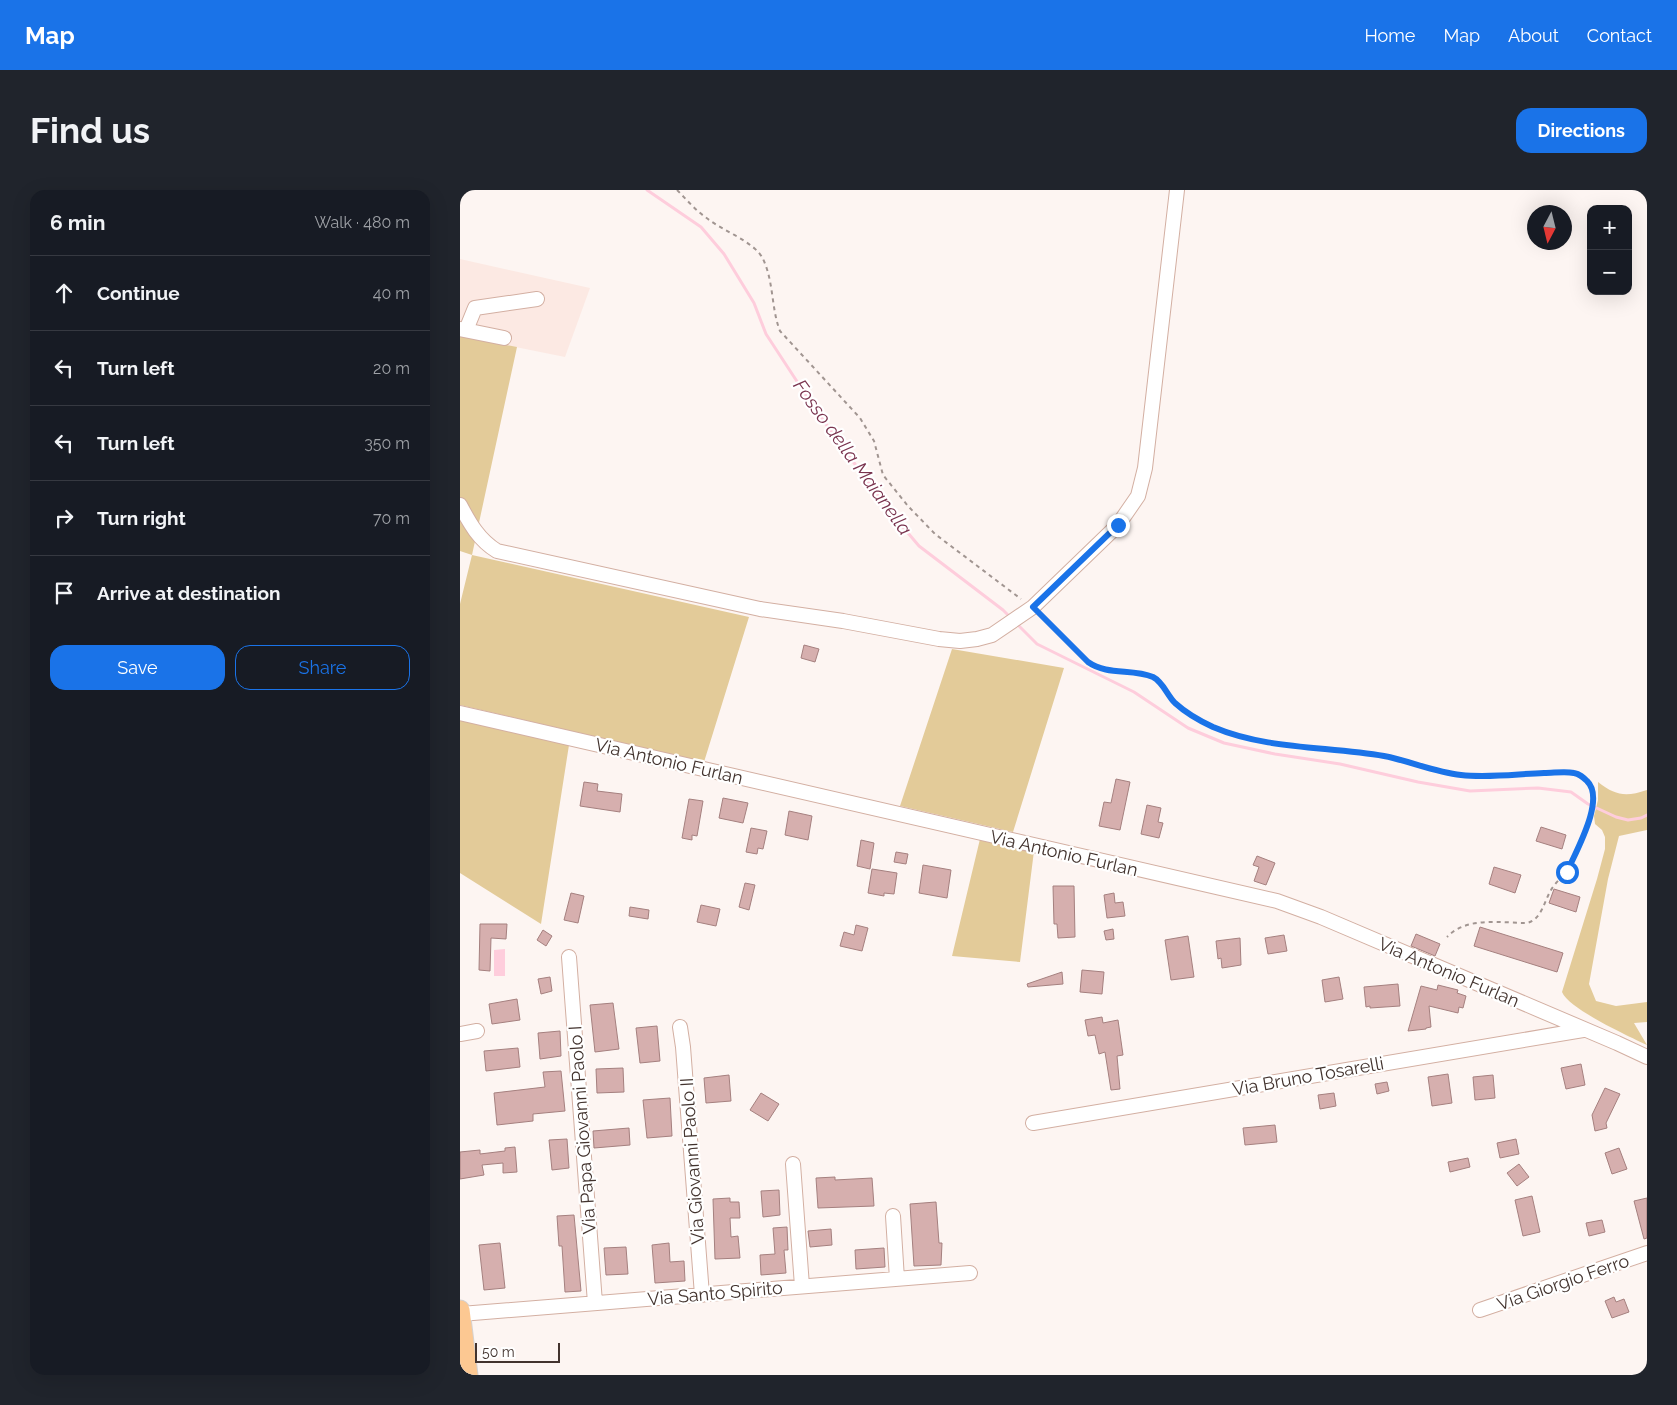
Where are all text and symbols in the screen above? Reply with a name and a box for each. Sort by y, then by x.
text: Map [25,21,75,50]
text: Home [1364,25,1415,46]
text: Map [1443,25,1480,46]
text: About [1508,25,1559,46]
text: Contact [1587,25,1652,46]
button: Directions [1516,108,1647,153]
text: Find us [30,110,150,151]
north arrow [1527,205,1572,250]
map controls [1587,205,1632,295]
button: + [1587,205,1632,250]
text: 6 min [50,210,105,235]
text: Walk · 480 m [315,213,410,232]
button: − [1587,250,1632,295]
icon: ahead [50,279,78,307]
text: Continue [97,282,180,304]
text: 40 m [373,284,410,303]
icon: left [50,354,78,382]
text: Turn left [97,357,174,379]
text: 20 m [373,359,410,378]
water label: Fosso della Maianella [789,375,917,539]
icon: left [50,429,78,457]
text: Turn left [97,432,174,454]
text: 350 m [364,434,410,453]
icon: right [50,504,78,532]
text: Turn right [97,507,186,529]
text: 70 m [373,509,410,528]
route end [1107,514,1130,537]
icon: arrive [50,579,78,607]
text: Arrive at destination [97,582,281,604]
button: Save [50,645,225,690]
button: Share [235,645,410,690]
street label: Via Antonio Furlan [593,734,745,788]
street label: Via Antonio Furlan [988,826,1140,880]
route start [1556,861,1579,884]
street label: Via Antonio Furlan [1375,933,1523,1011]
street label: Via Papa Giovanni Paolo I [564,1025,600,1235]
street label: Via Bruno Tosarelli [1231,1052,1385,1100]
street label: Via Giovanni Paolo II [676,1077,708,1245]
street label: Via Giorgio Ferro [1494,1249,1632,1314]
street label: Via Santo Spirito [647,1277,784,1309]
scale bar [475,1340,560,1363]
text: 50 m [482,1344,515,1360]

